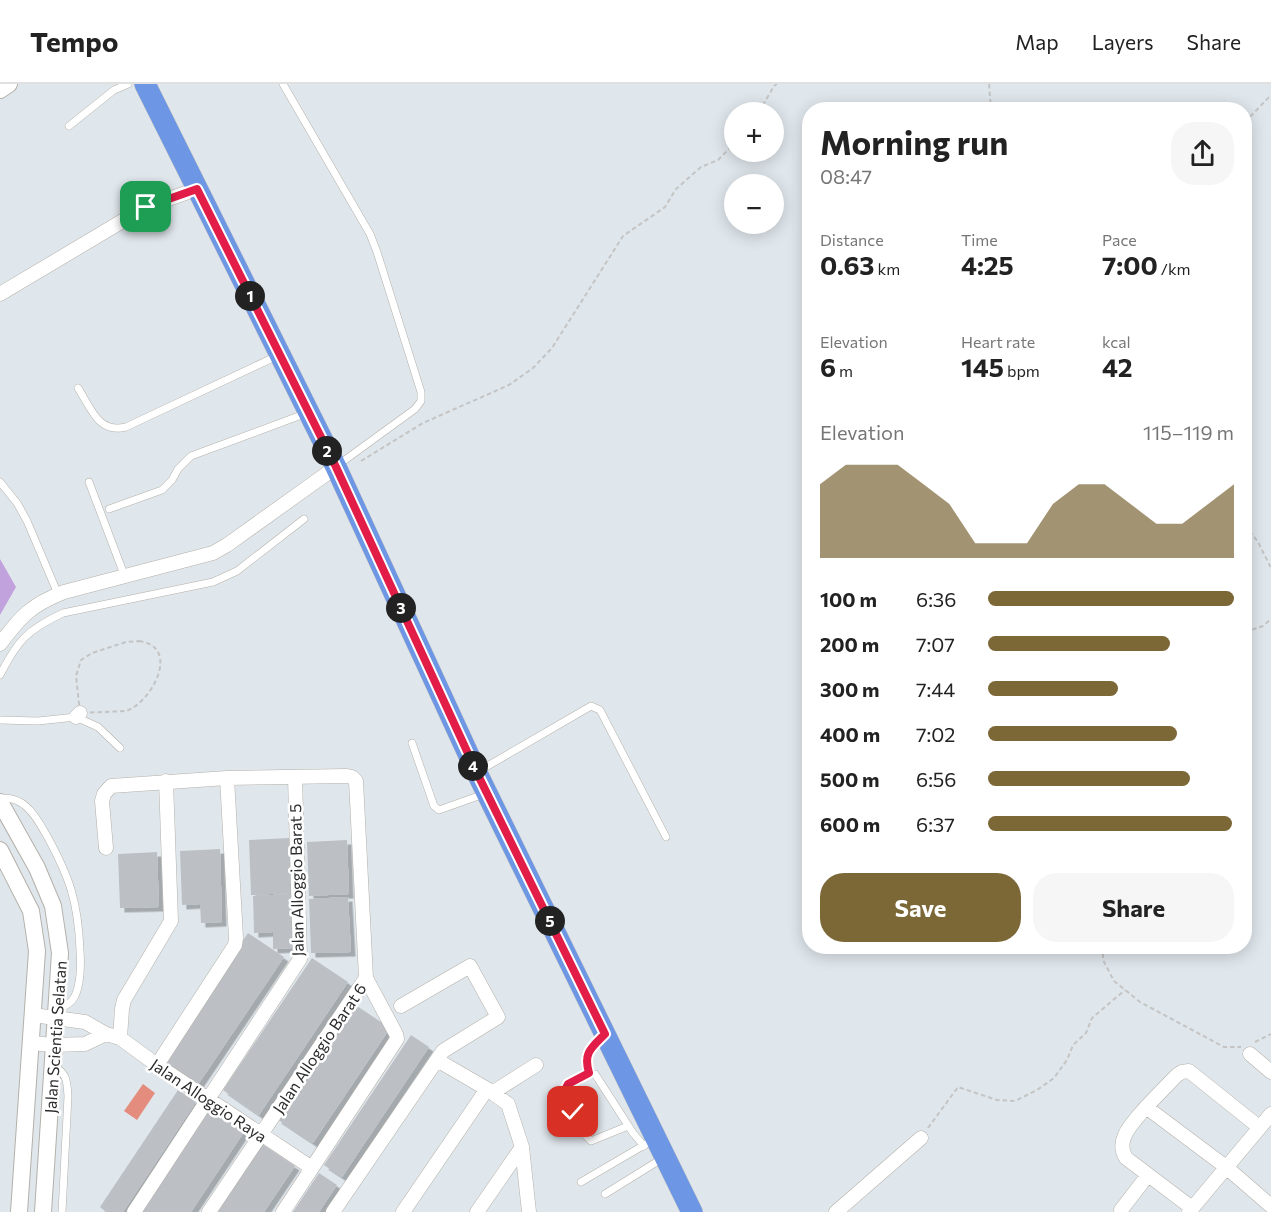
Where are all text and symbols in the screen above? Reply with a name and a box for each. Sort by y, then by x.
text: Tempo [30,24,119,58]
text: Map [1015,29,1059,54]
text: Layers [1092,29,1154,54]
text: Share [1187,29,1241,54]
map controls [724,102,784,234]
button: + [724,102,784,162]
text: Morning run [820,121,1008,162]
button: share [1171,122,1234,185]
text: 08:47 [820,164,872,188]
button: − [724,174,784,234]
pin [120,181,171,232]
icon: arrive [129,190,162,223]
text: Distance [820,230,884,249]
text: Time [961,230,998,249]
text: Pace [1102,230,1137,249]
text: 0.63 [820,249,874,280]
text: 4:25 [961,249,1014,280]
text: 7:00 [1102,249,1158,280]
text: km [874,259,900,278]
text: /km [1158,259,1191,278]
pin: 1 [235,281,265,311]
text: 1 [246,286,254,305]
text: Elevation [820,332,888,351]
text: Heart rate [961,332,1035,351]
text: kcal [1102,332,1131,351]
text: 6 [820,351,836,382]
text: 145 [961,351,1004,382]
text: 42 [1102,351,1133,382]
text: m [836,361,853,380]
text: bpm [1004,361,1040,380]
text: Elevation [820,420,905,444]
text: 115–119 m [1143,420,1234,444]
pin: 2 [312,436,342,466]
text: 2 [322,441,332,460]
text: 100 m [820,587,877,611]
text: 6:36 [916,587,956,611]
pin: 3 [386,593,416,623]
text: 3 [396,598,406,617]
text: 200 m [820,632,879,656]
text: 7:07 [916,632,955,656]
text: 300 m [820,677,880,701]
text: 7:44 [916,677,955,701]
text: 400 m [820,722,880,746]
text: 7:02 [916,722,955,746]
pin: 4 [458,751,488,781]
text: 4 [468,756,478,775]
text: 500 m [820,767,880,791]
text: 6:56 [916,767,957,791]
street label: Jalan Alloggio Barat 5 [285,804,307,956]
text: 600 m [820,812,880,836]
text: 6:37 [916,812,955,836]
button: Save [820,873,1021,942]
button: Share [1033,873,1234,942]
pin: 5 [535,906,565,936]
text: 5 [545,911,555,930]
street label: Jalan Scientia Selatan [40,960,70,1114]
street label: Jalan Alloggio Barat 6 [268,979,370,1117]
street label: Jalan Alloggio Raya [147,1054,271,1146]
pin [547,1086,598,1137]
icon: check [556,1095,589,1128]

